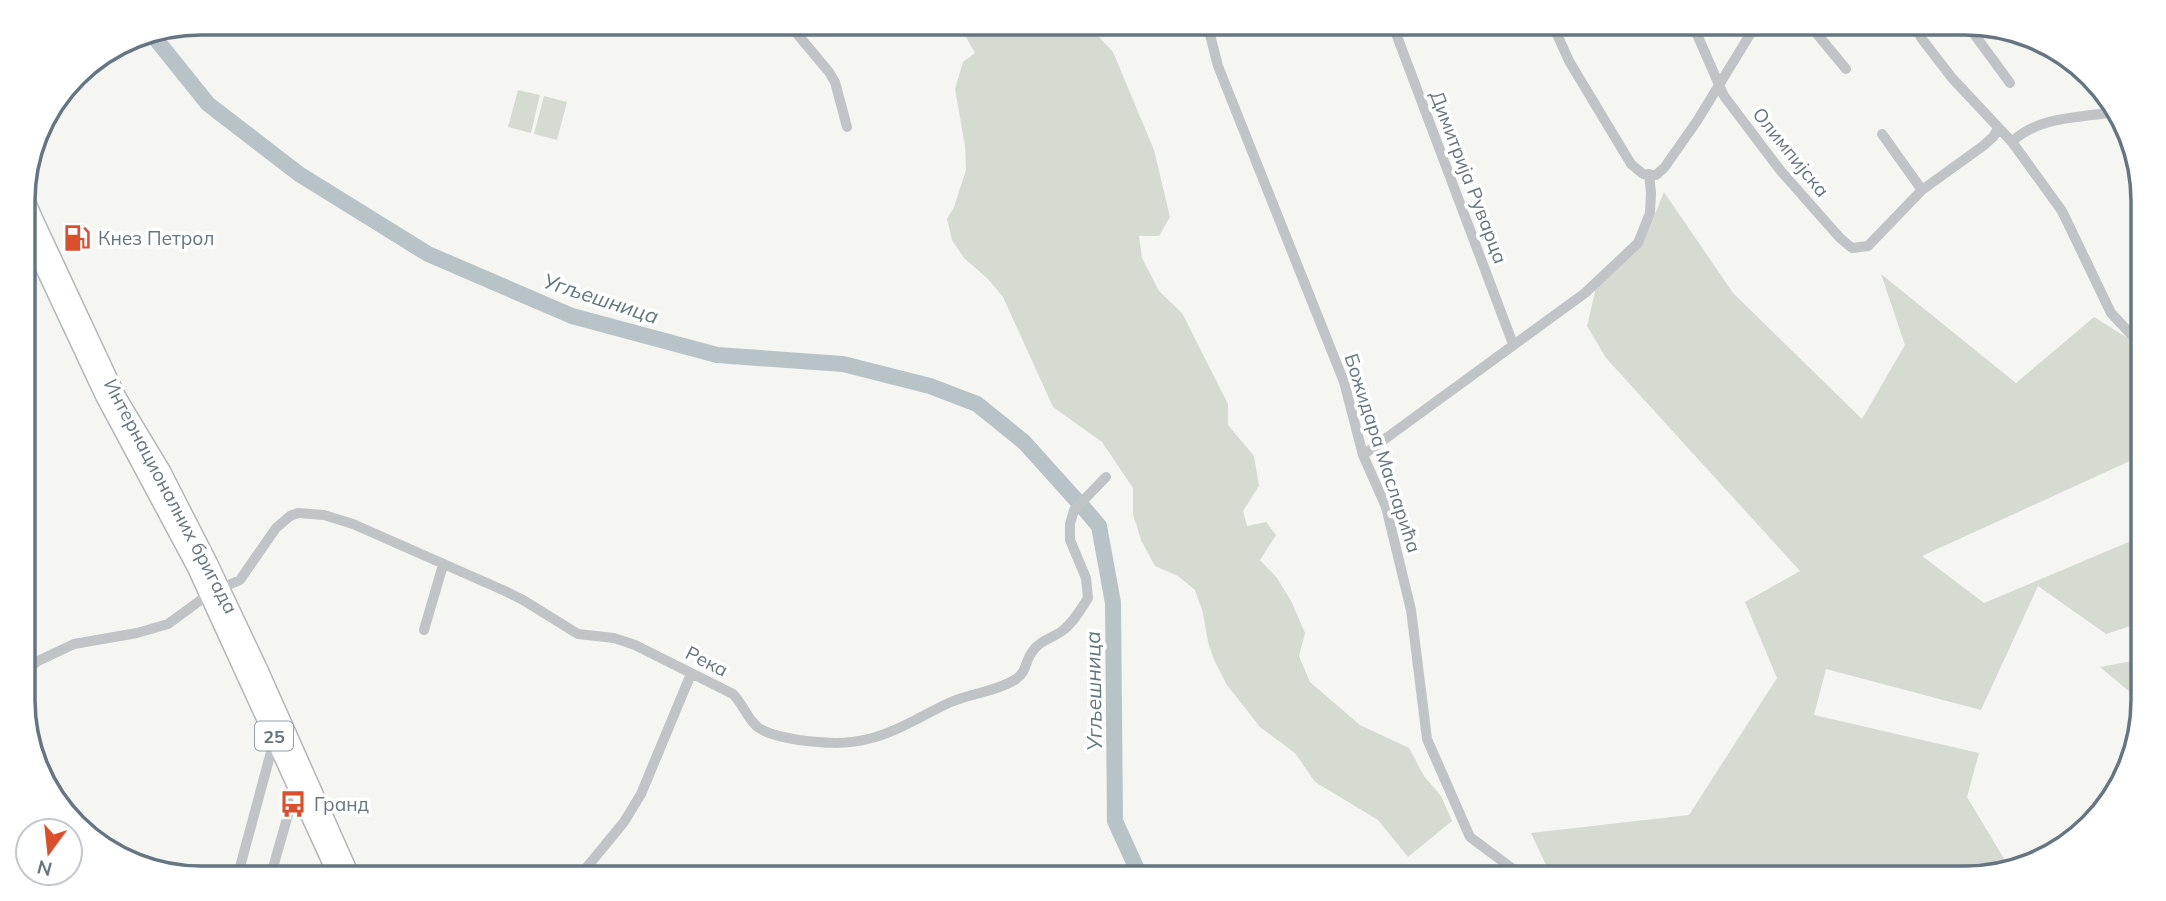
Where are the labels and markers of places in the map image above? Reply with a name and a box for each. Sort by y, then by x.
fuel station icon: Кнез Петрол [62,223,92,253]
place label: Кнез Петрол [98,226,214,250]
bus stop icon: Гранд [278,789,308,819]
place label: Гранд [314,792,370,816]

